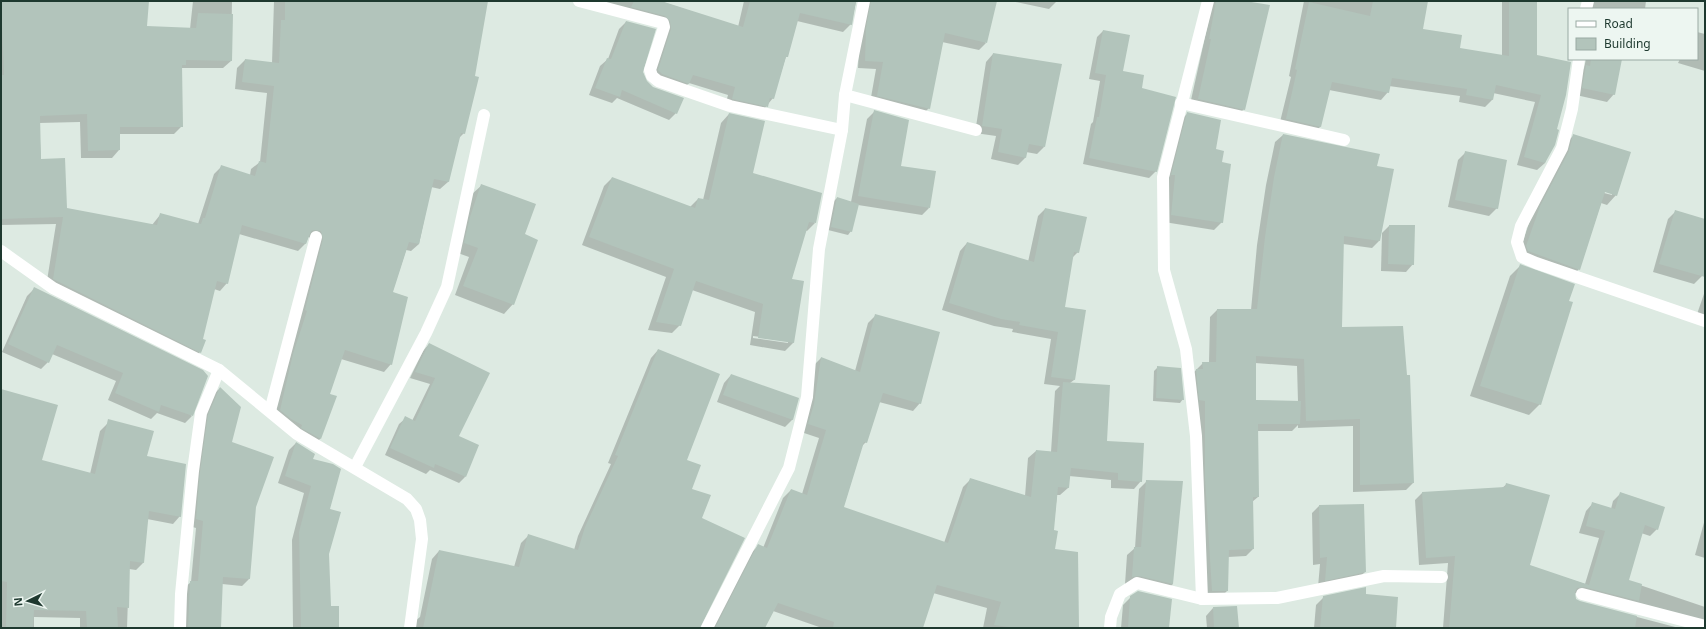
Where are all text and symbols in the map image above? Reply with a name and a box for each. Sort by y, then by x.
legend [1568,8,1698,60]
text: Road [1604,15,1633,32]
text: Building [1604,35,1651,52]
north arrow [8,581,48,621]
text: N [10,597,25,607]

